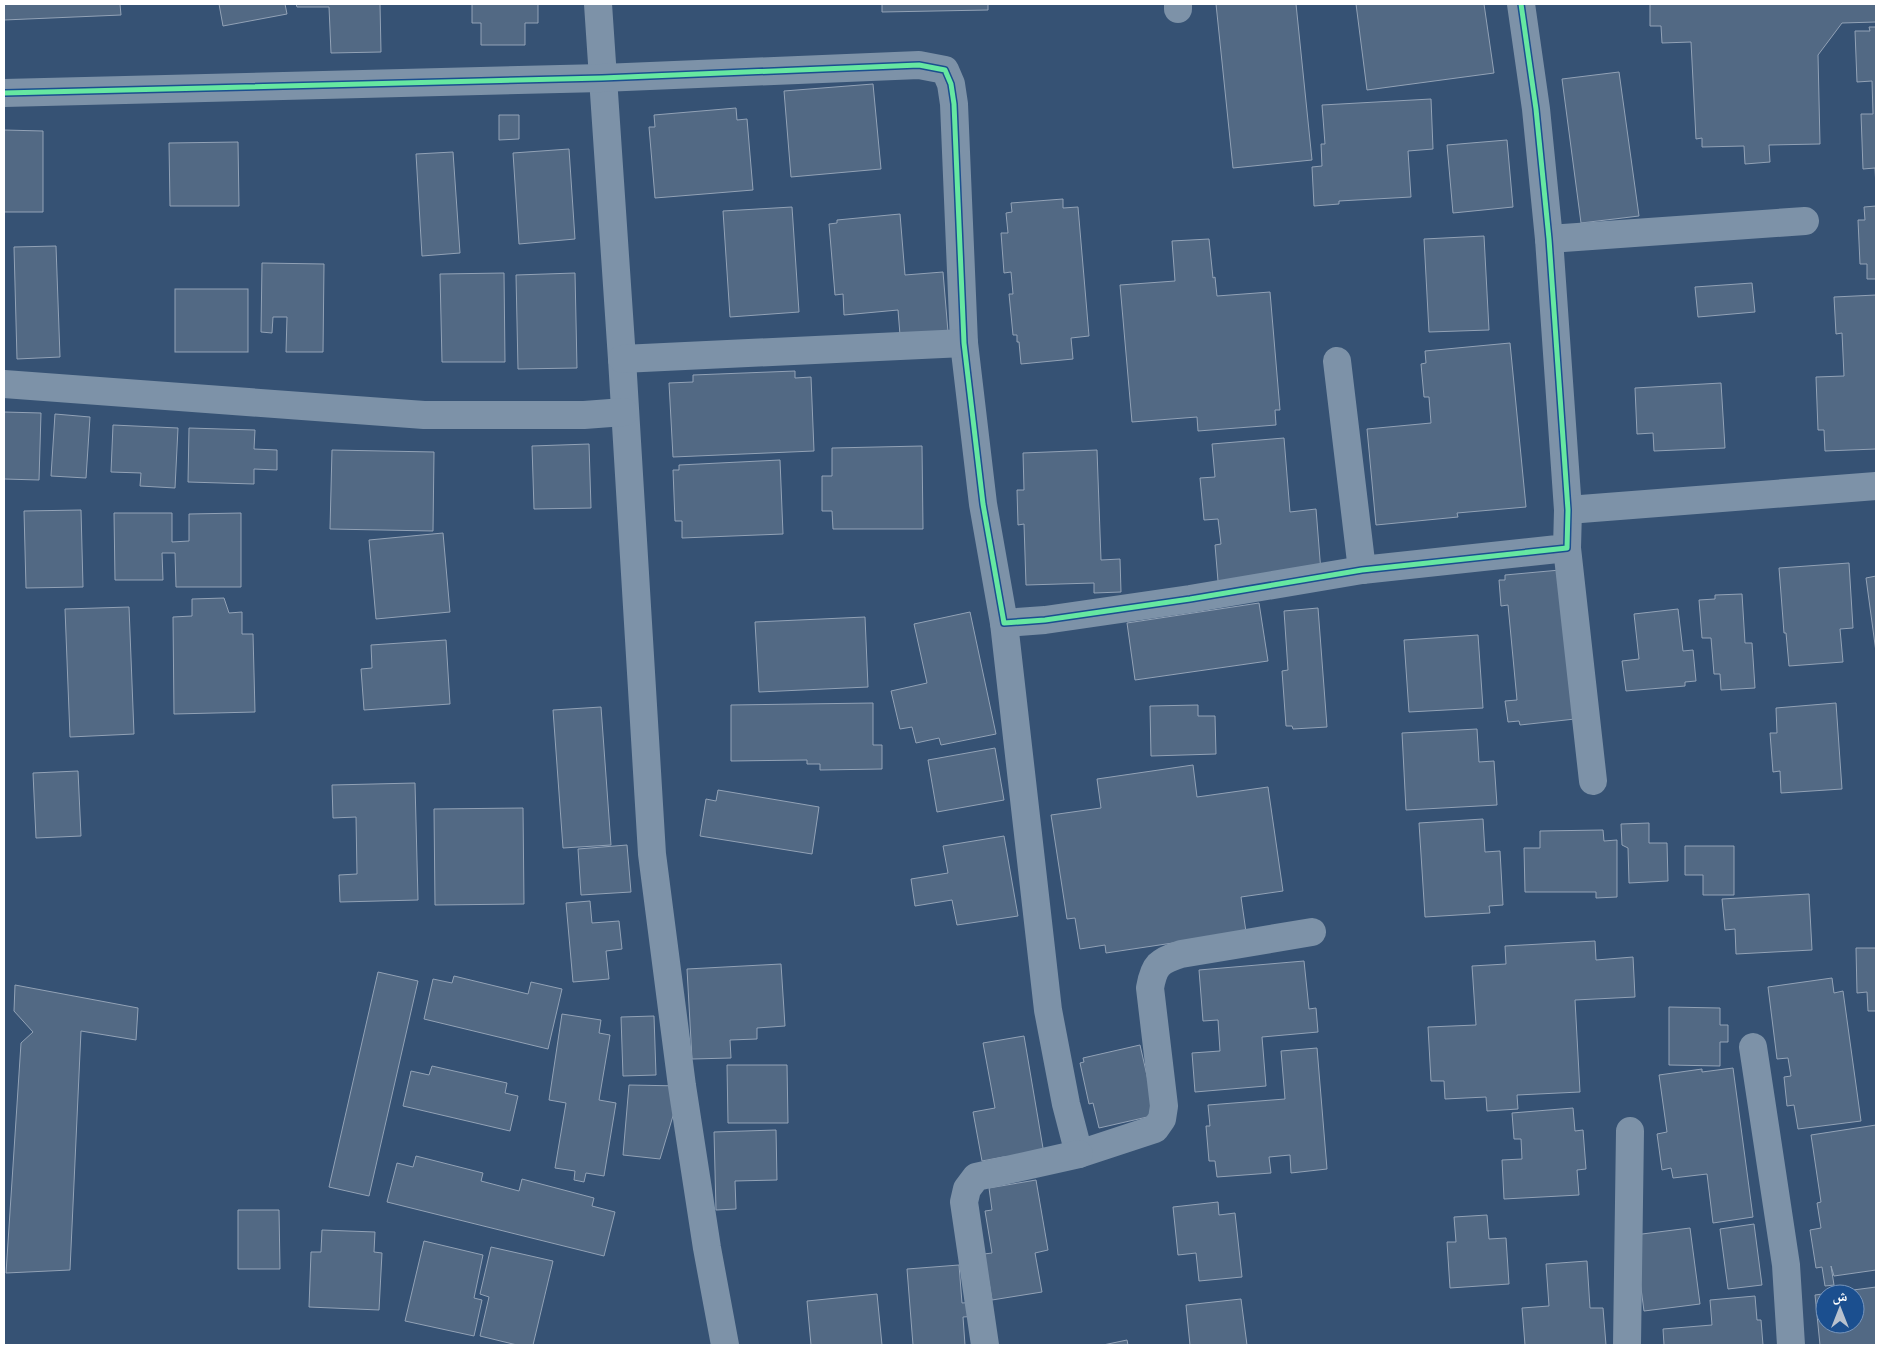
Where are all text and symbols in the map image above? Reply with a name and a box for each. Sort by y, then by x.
north arrow [1815,1284,1865,1334]
text: ش [1833,1288,1848,1305]

